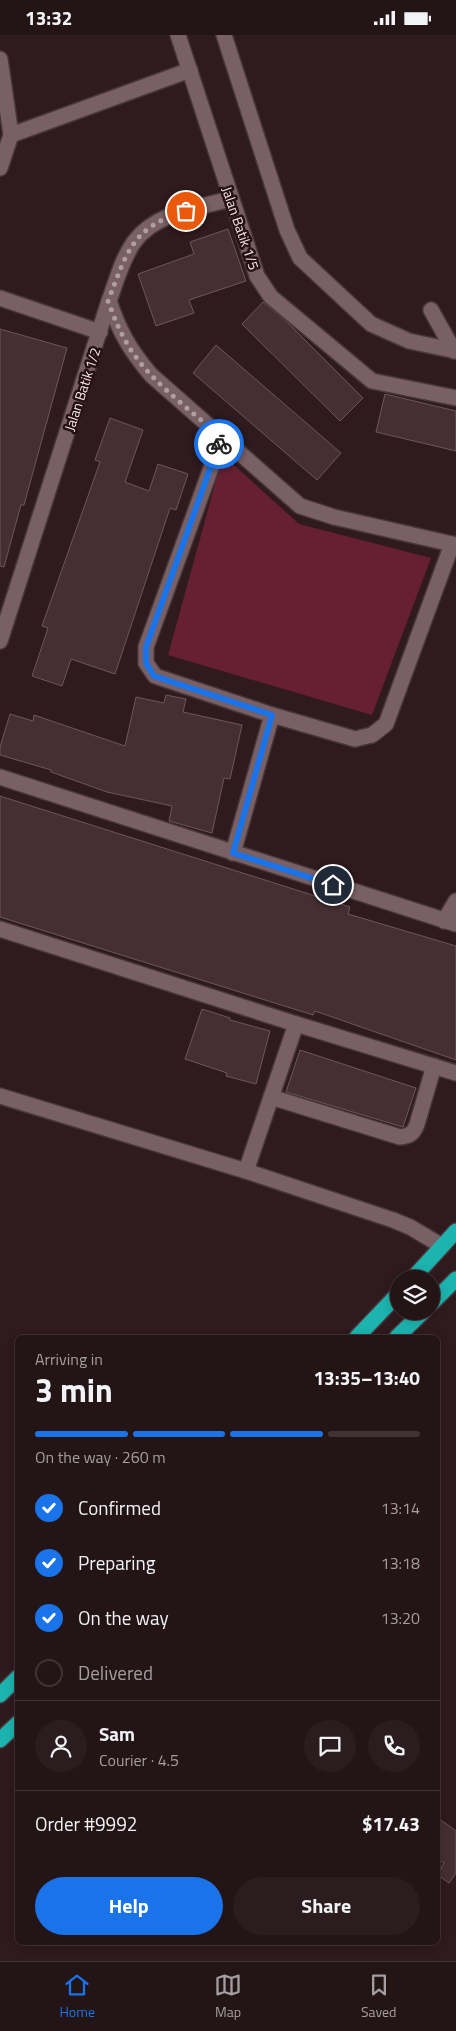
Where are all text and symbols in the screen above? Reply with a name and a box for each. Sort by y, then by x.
text: 13:32 [25,3,72,32]
street label: Jalan Batik 1/5 [217,184,265,273]
pin [165,190,207,232]
icon: bag [172,197,200,225]
street label: Jalan Batik 1/2 [59,344,105,434]
courier [194,419,244,469]
icon: bike [205,430,233,458]
pin [312,864,354,906]
icon: home [319,871,347,899]
map controls [390,1270,440,1320]
button: layers [390,1270,440,1320]
text: Arriving in [35,1347,103,1371]
text: 13:35–13:40 [313,1363,420,1392]
text: 3 min [35,1366,113,1414]
text: On the way · 260 m [35,1445,166,1469]
text: Confirmed [78,1493,161,1522]
icon: check [35,1494,63,1522]
text: 13:14 [381,1496,420,1520]
text: Preparing [78,1548,155,1577]
icon: check [35,1549,63,1577]
text: 13:18 [381,1551,420,1575]
text: On the way [78,1603,169,1632]
icon: check [35,1604,63,1632]
text: 13:20 [381,1606,420,1630]
text: Delivered [78,1658,153,1687]
text: Sam [99,1719,135,1748]
button: person [35,1720,87,1772]
button: chat [304,1720,356,1772]
button: phone [368,1720,420,1772]
text: Courier · 4.5 [99,1748,179,1772]
text: Order #9992 [35,1809,137,1838]
text: $17.43 [362,1809,420,1838]
button: Help [35,1877,223,1935]
button: Share [233,1877,420,1935]
tab: Home [59,1971,95,2022]
tab: Map [214,1971,242,2022]
tab: Saved [361,1971,397,2022]

